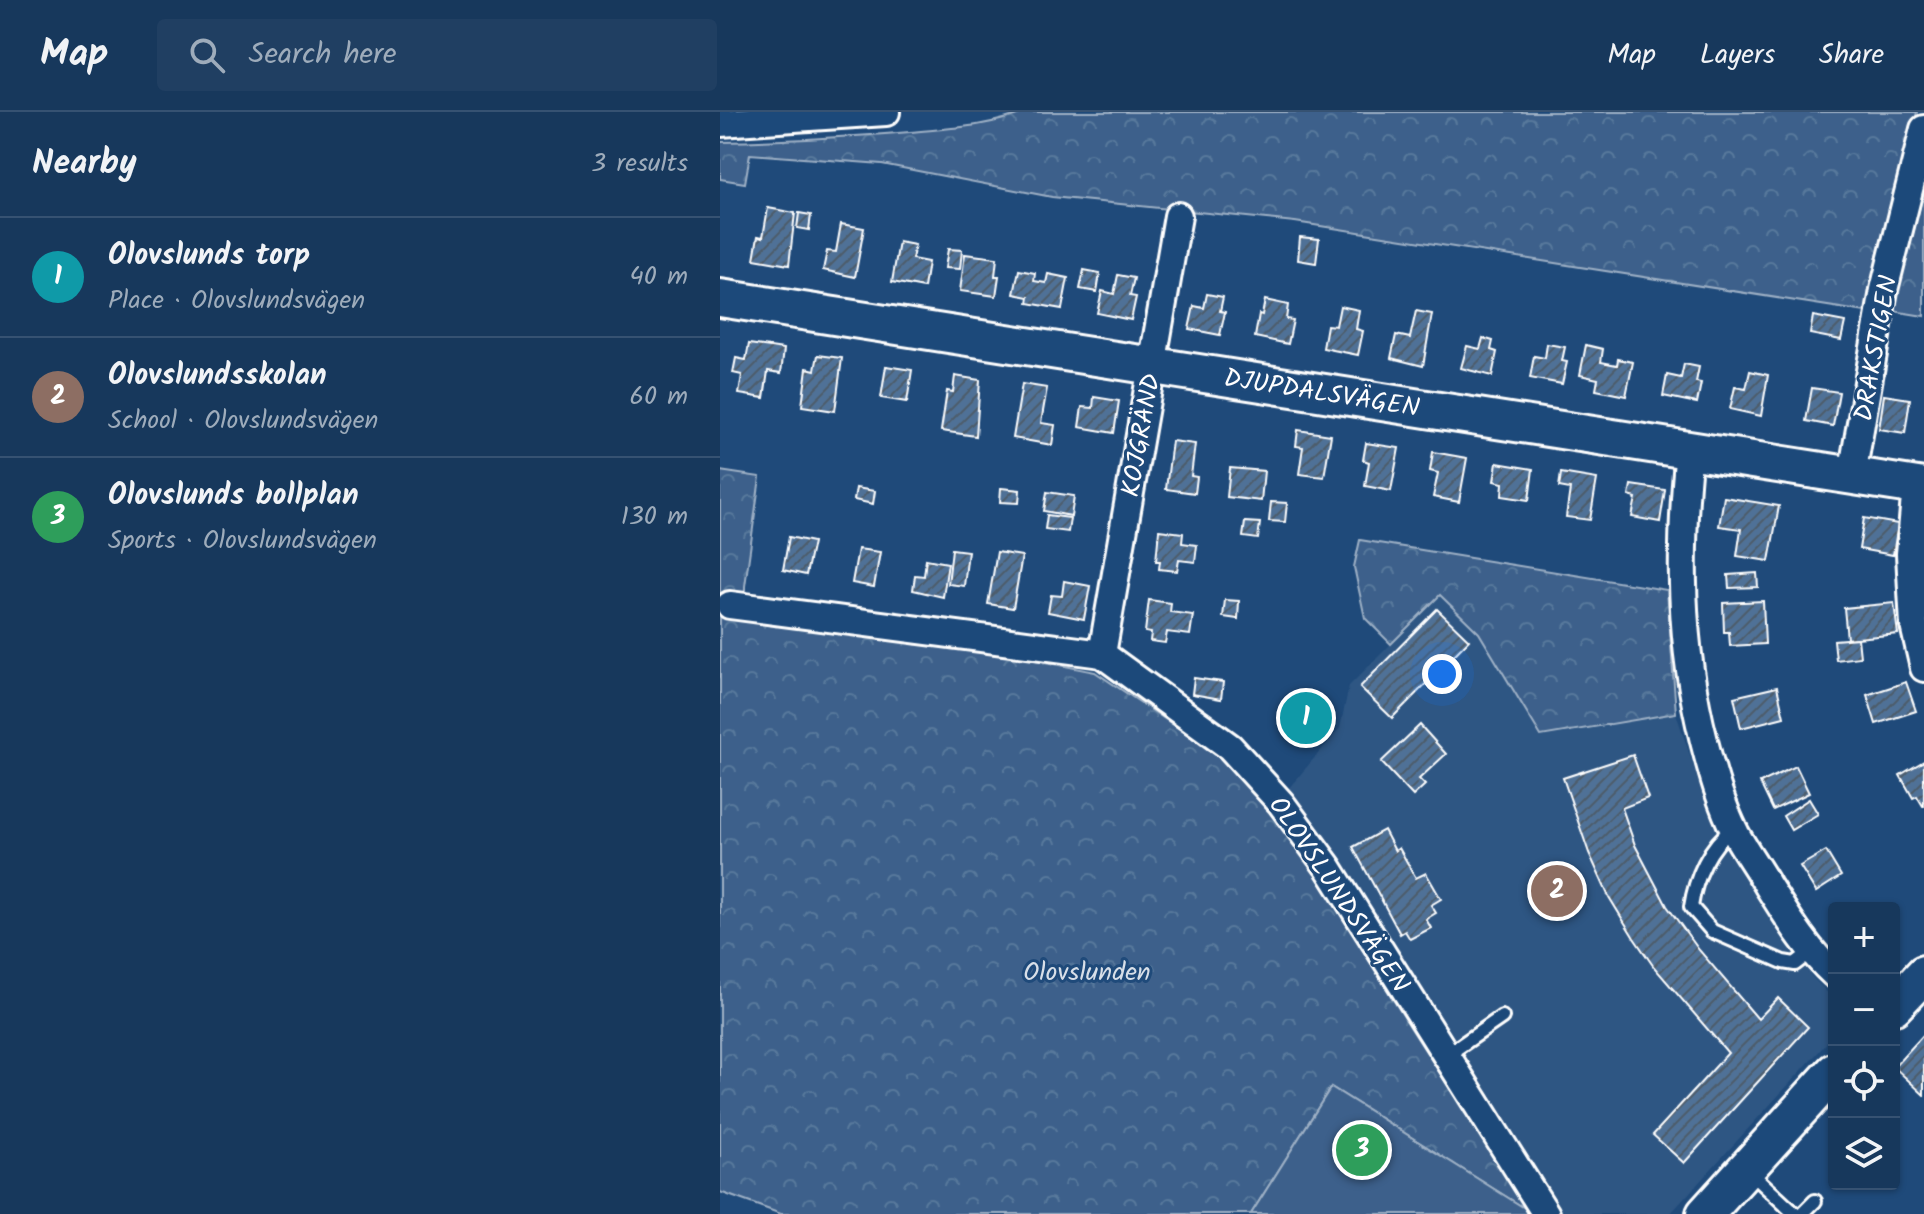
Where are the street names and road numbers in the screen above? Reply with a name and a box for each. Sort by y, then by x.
street label: DRAKSTIGEN [1843,272,1910,425]
street label: DJUPDALSVÄGEN [1221,358,1423,430]
street label: KOJGRÄND [1110,370,1173,500]
street label: OLOVSLUNDSVÄGEN [1257,788,1420,1002]

